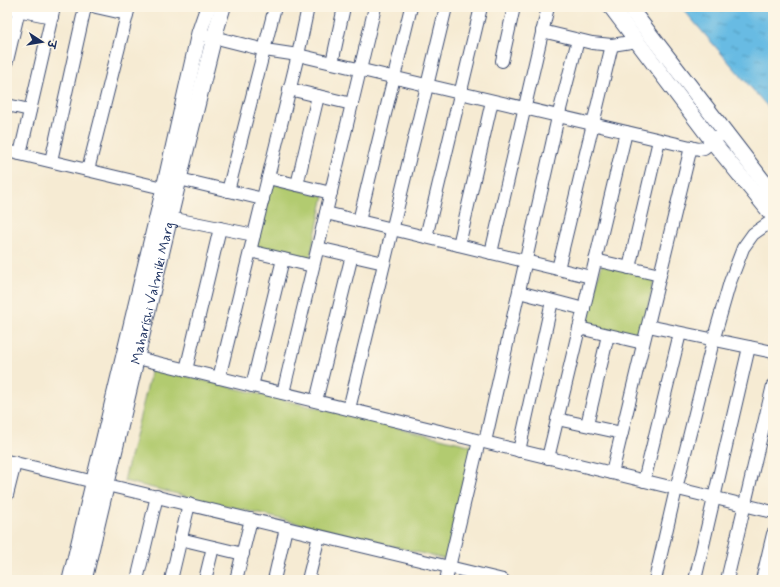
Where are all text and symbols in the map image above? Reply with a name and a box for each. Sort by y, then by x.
north arrow [22,22,62,62]
text: उ [43,38,59,51]
street label: Maharishi Valmiki Marg [127,220,179,366]

